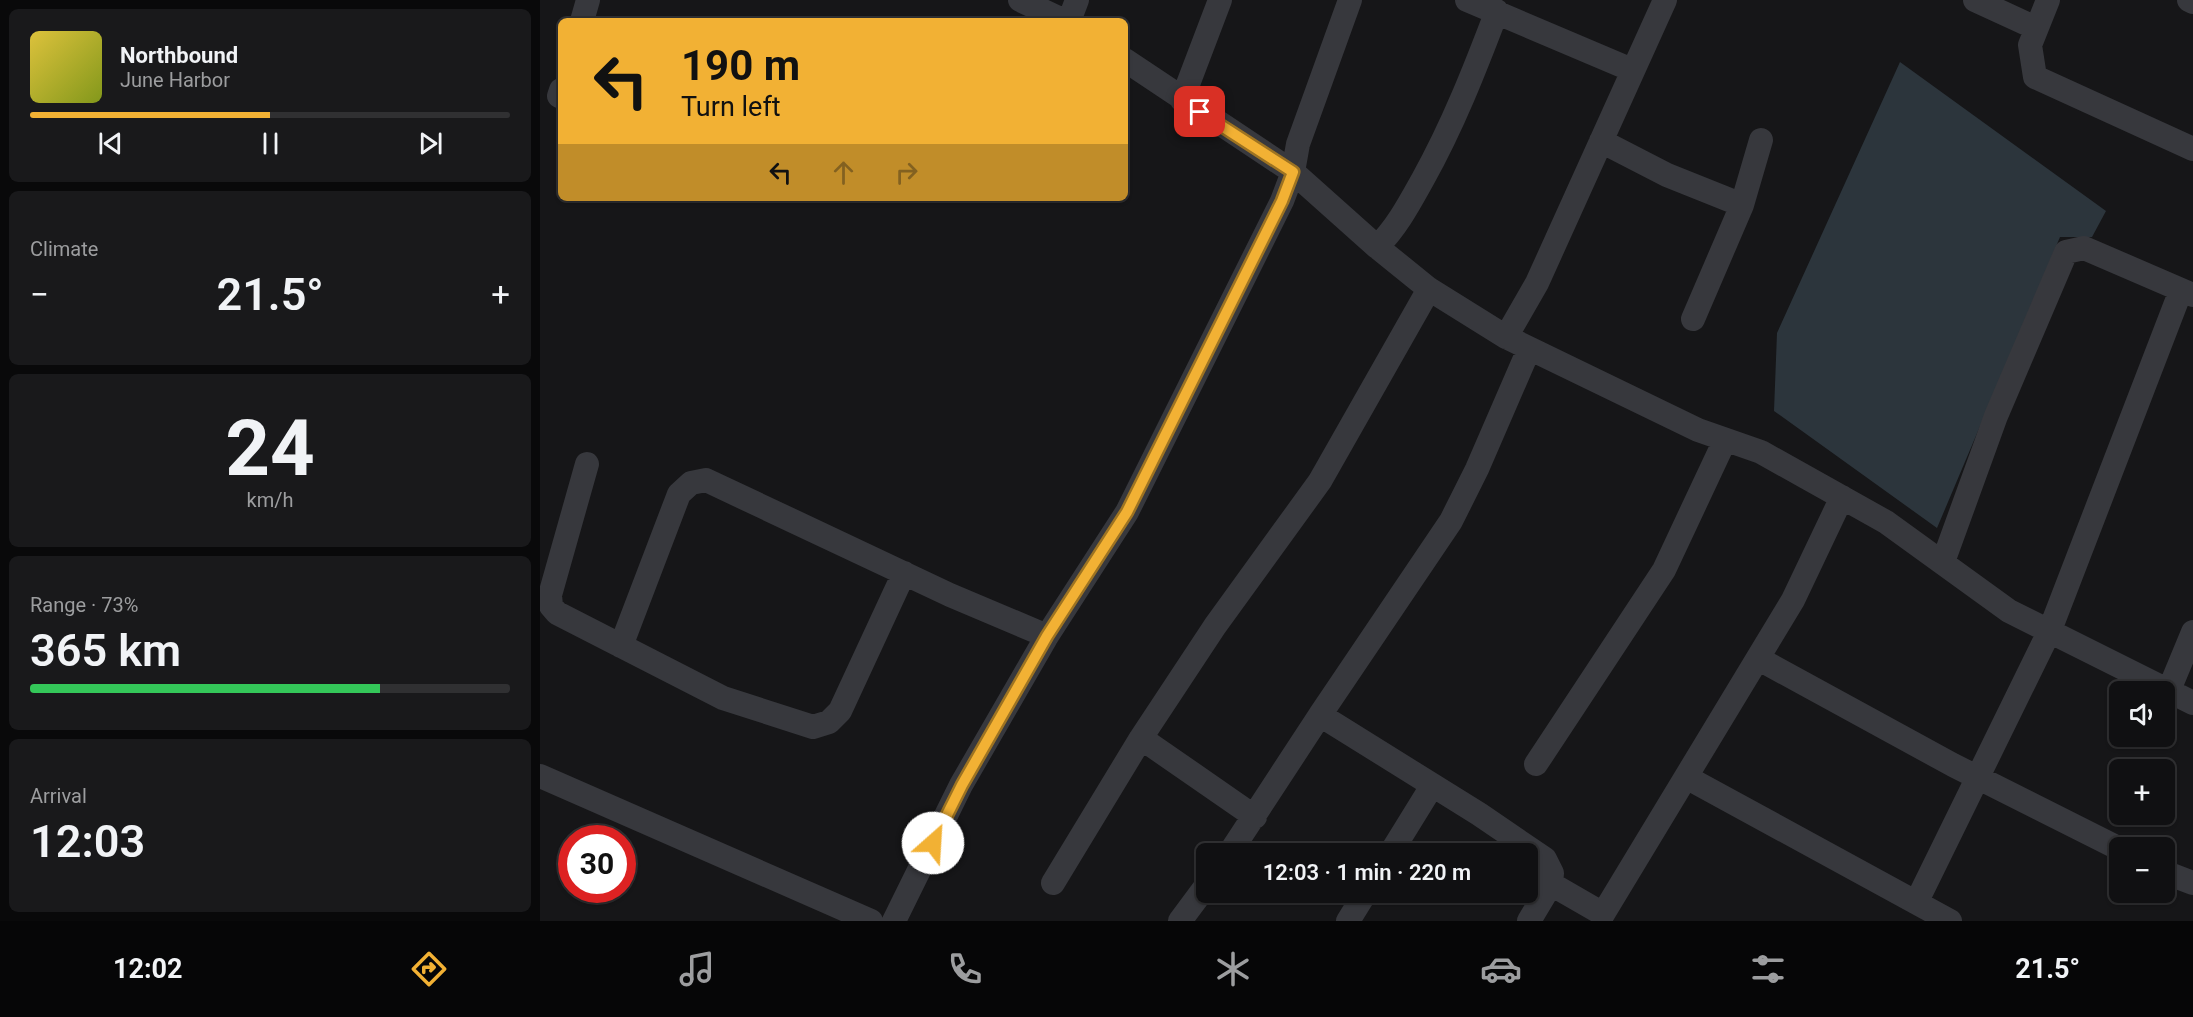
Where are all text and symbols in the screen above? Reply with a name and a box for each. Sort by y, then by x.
text: 190 m [681,41,800,90]
icon: left [582,42,660,120]
text: Northbound [120,43,238,68]
text: June Harbor [120,68,230,92]
pin [1174,86,1225,137]
text: Turn left [681,91,781,123]
icon: arrive [1183,95,1216,128]
icon: previous [94,127,127,160]
icon: pause [254,127,287,160]
icon: next [414,127,447,160]
icon: left [764,156,797,189]
icon: ahead [827,156,860,189]
icon: right [890,156,923,189]
text: Climate [30,237,98,261]
text: 21.5° [216,268,324,321]
text: − [30,275,49,314]
text: + [491,275,510,314]
text: 24 [225,403,315,494]
text: km/h [247,488,293,512]
text: Range · 73% [30,593,138,617]
text: 365 km [30,624,181,677]
map controls [2109,681,2175,903]
button: sound [2109,681,2175,747]
button: + [2109,759,2175,825]
text: Arrival [30,784,87,808]
position arrow [901,811,965,875]
text: 12:03 [30,815,145,868]
speed limit sign: 30 [558,825,636,903]
button: − [2109,837,2175,903]
text: 12:03 · 1 min · 220 m [1263,860,1471,885]
icon: directions [408,948,450,990]
icon: music [676,948,718,990]
icon: phone [944,948,986,990]
icon: climate [1212,948,1254,990]
icon: car [1480,948,1522,990]
icon: filters [1747,948,1789,990]
text: 12:02 [113,953,182,985]
text: 21.5° [2015,953,2080,985]

